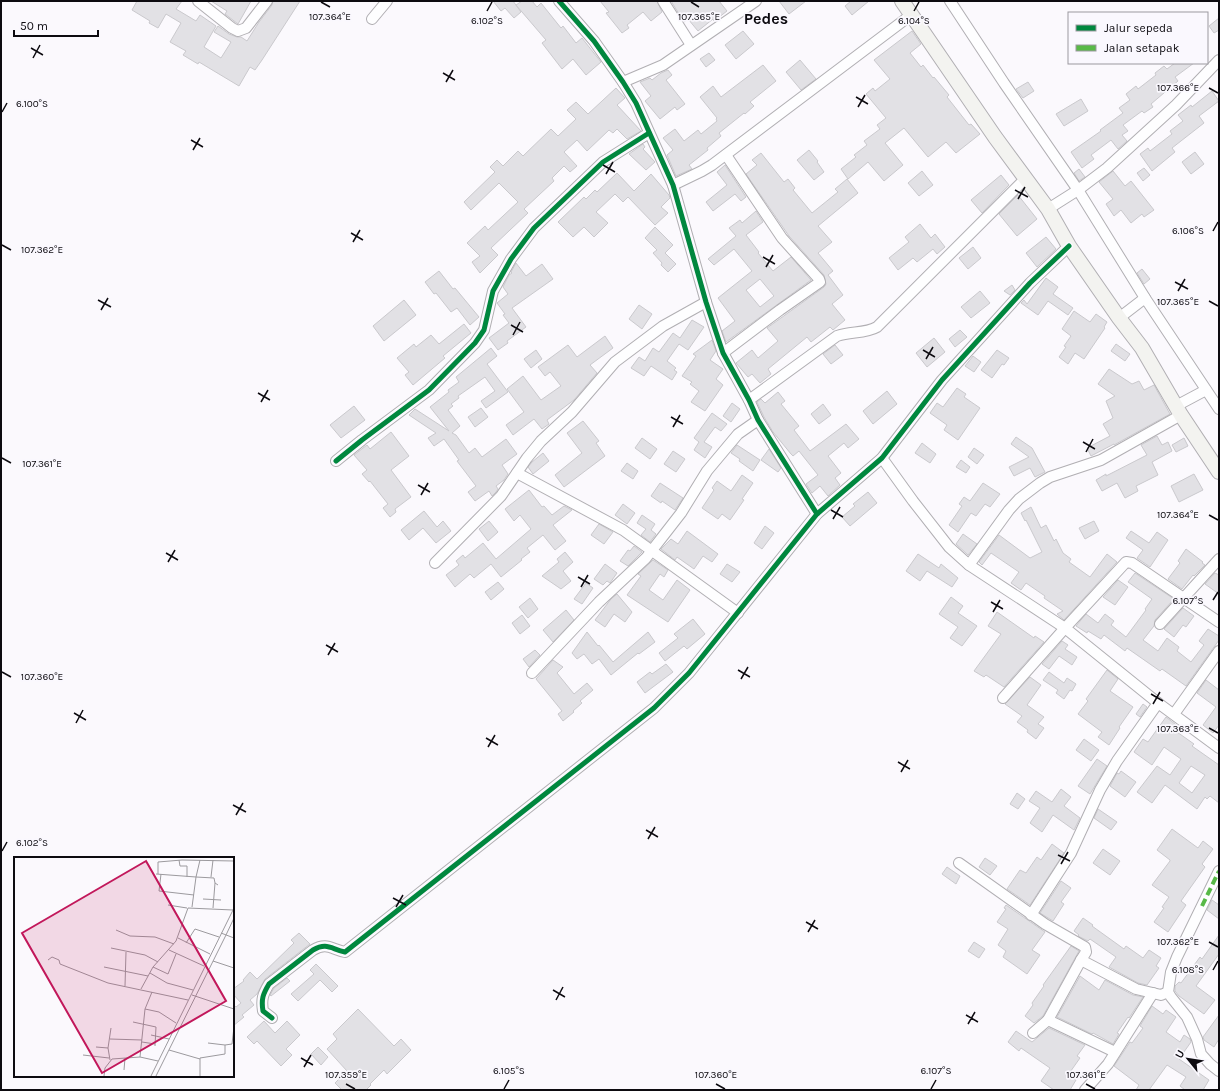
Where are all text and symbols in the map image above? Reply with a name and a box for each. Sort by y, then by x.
district label: Pedes [744,9,788,28]
text: 107.364°E [309,11,351,23]
text: 107.365°E [678,11,720,23]
scale bar [14,12,98,38]
legend [1068,12,1208,64]
text: 6.102°S [471,15,503,27]
text: 6.104°S [898,15,930,27]
text: 50 m [20,19,48,33]
text: Jalur sepeda [1104,21,1173,35]
text: Jalan setapak [1104,41,1180,55]
text: 107.366°E [1157,82,1199,94]
text: 6.100°S [16,98,48,110]
text: 6.106°S [1172,225,1204,237]
text: 107.362°E [21,244,63,256]
text: 107.365°E [1157,296,1199,308]
text: 107.361°E [22,458,62,470]
text: 107.364°E [1157,509,1199,521]
text: 6.107°S [1173,595,1203,607]
text: 107.360°E [21,671,63,683]
text: 107.363°E [1157,723,1199,735]
text: 6.102°S [16,837,48,849]
inset map [14,857,234,1077]
text: 107.362°E [1157,936,1199,948]
text: 6.108°S [1172,964,1204,976]
north arrow [1168,1039,1208,1079]
text: U [1172,1048,1187,1061]
text: 6.105°S [493,1065,525,1077]
text: 6.107°S [921,1065,951,1077]
text: 107.359°E [325,1069,367,1081]
text: 107.360°E [695,1069,737,1081]
text: 107.361°E [1066,1069,1106,1081]

